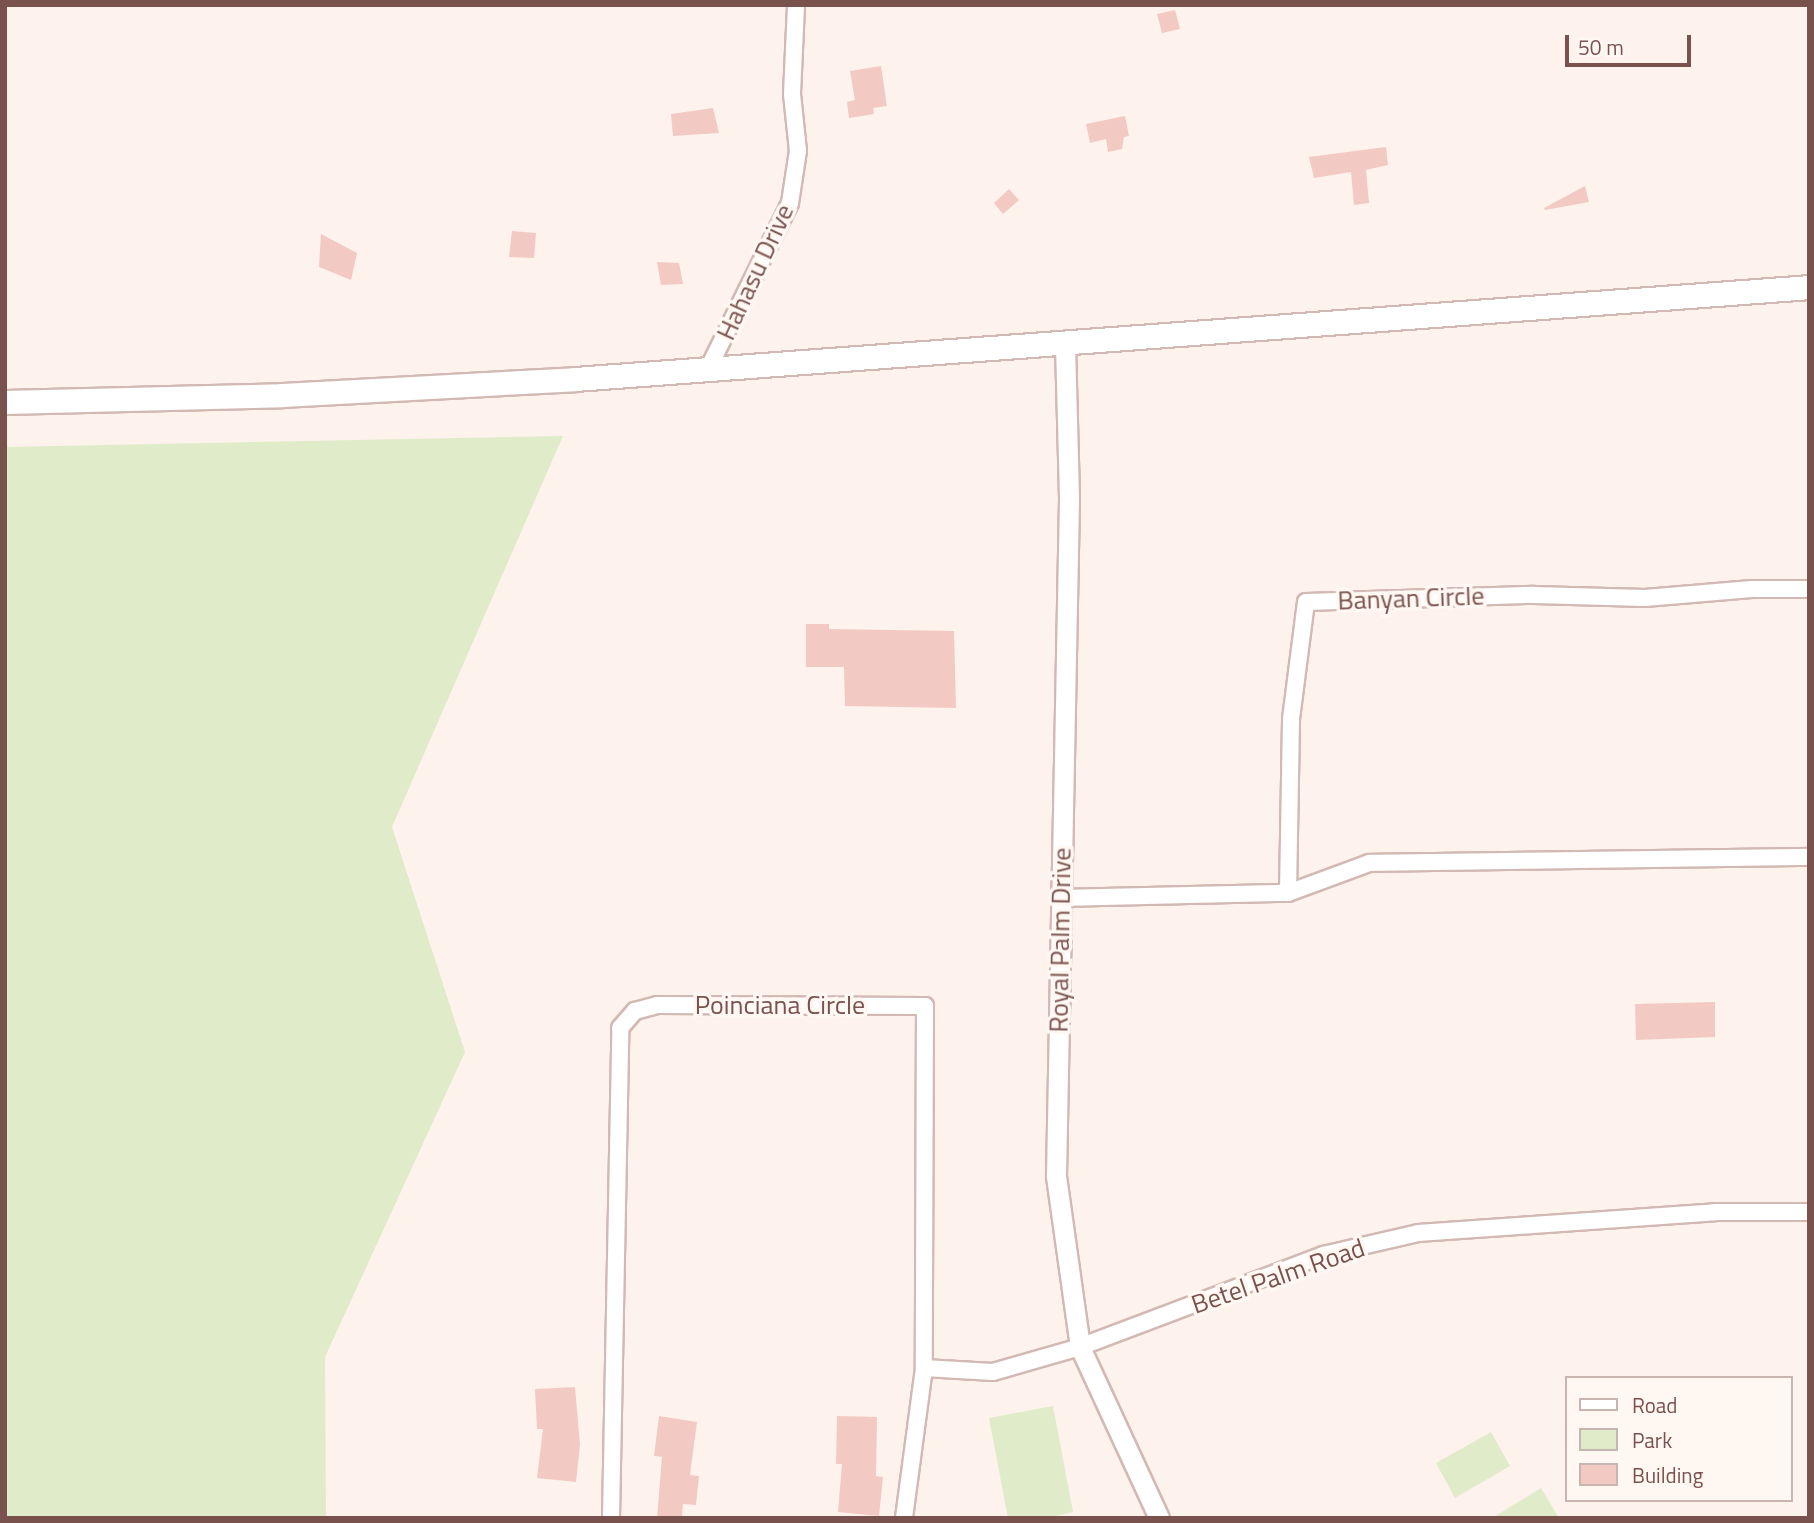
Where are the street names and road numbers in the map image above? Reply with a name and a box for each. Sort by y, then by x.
street label: Hahasu Drive [710,199,800,345]
street label: Banyan Circle [1337,580,1485,616]
street label: Royal Palm Drive [1043,847,1077,1033]
street label: Poinciana Circle [695,989,865,1021]
street label: Betel Palm Road [1187,1232,1369,1320]

